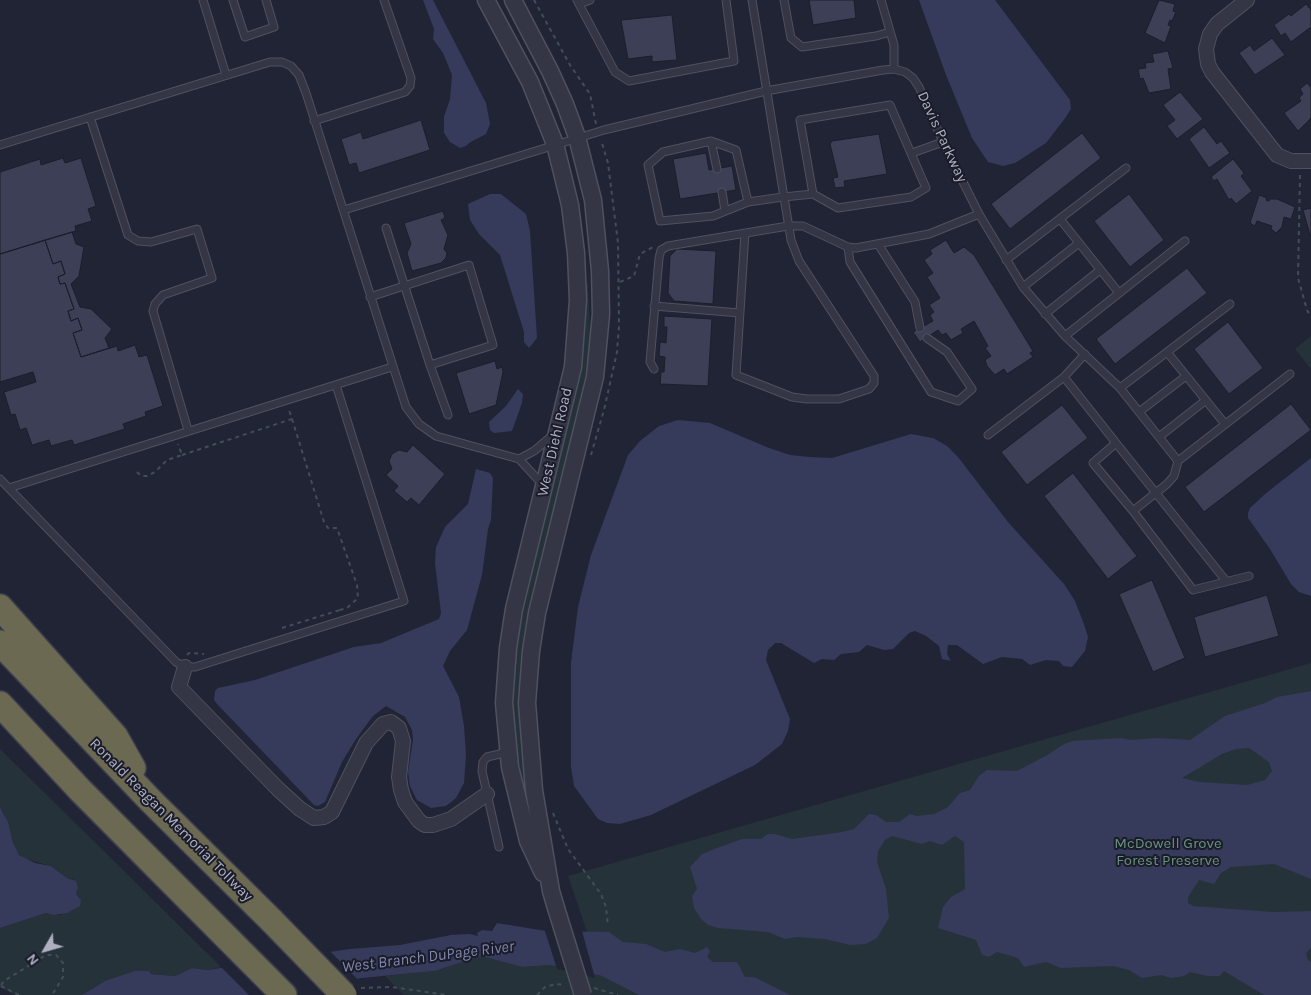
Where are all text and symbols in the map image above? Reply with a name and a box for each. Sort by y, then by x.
street label: Davis Parkway [913,89,971,185]
street label: West Diehl Road [534,386,576,498]
street label: Ronald Reagan Memorial Tollway [86,735,256,905]
park label: McDowell Grove Forest Preserve [1114,835,1222,870]
north arrow [20,925,70,975]
water label: West Branch DuPage River [341,937,515,977]
text: N [23,950,43,969]

